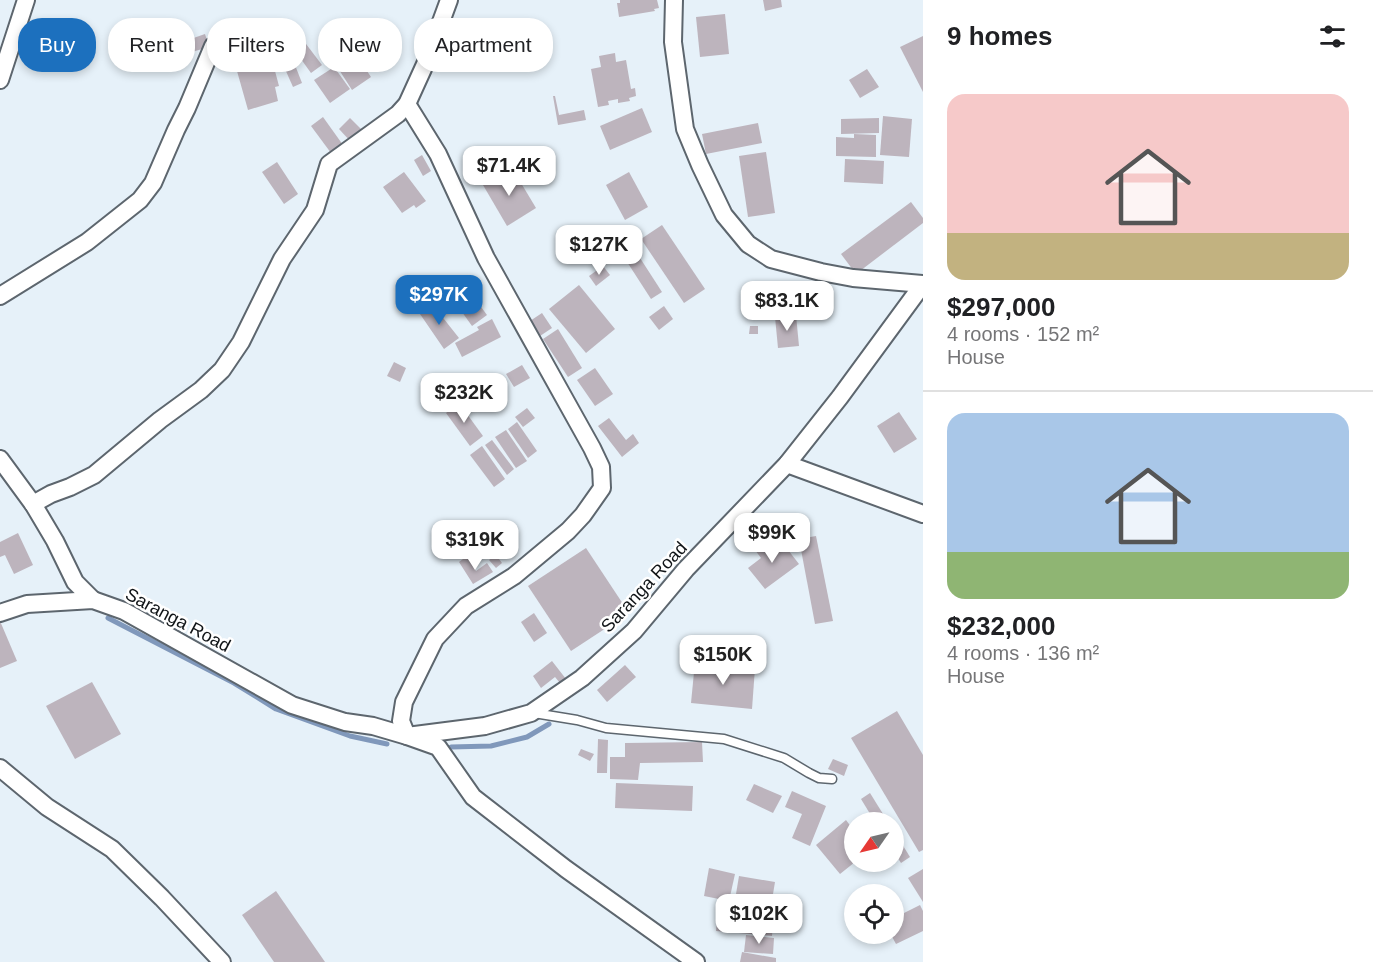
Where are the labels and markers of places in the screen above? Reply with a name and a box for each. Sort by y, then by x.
pin: $71.4K [460,146,558,197]
pin: $127K [557,225,641,276]
pin: $297K [397,275,481,326]
pin: $83.1K [738,281,836,332]
pin: $232K [422,373,506,424]
pin: $99K [736,513,808,564]
pin: $319K [433,520,517,571]
pin: $150K [681,635,765,686]
pin: $102K [717,894,801,945]

